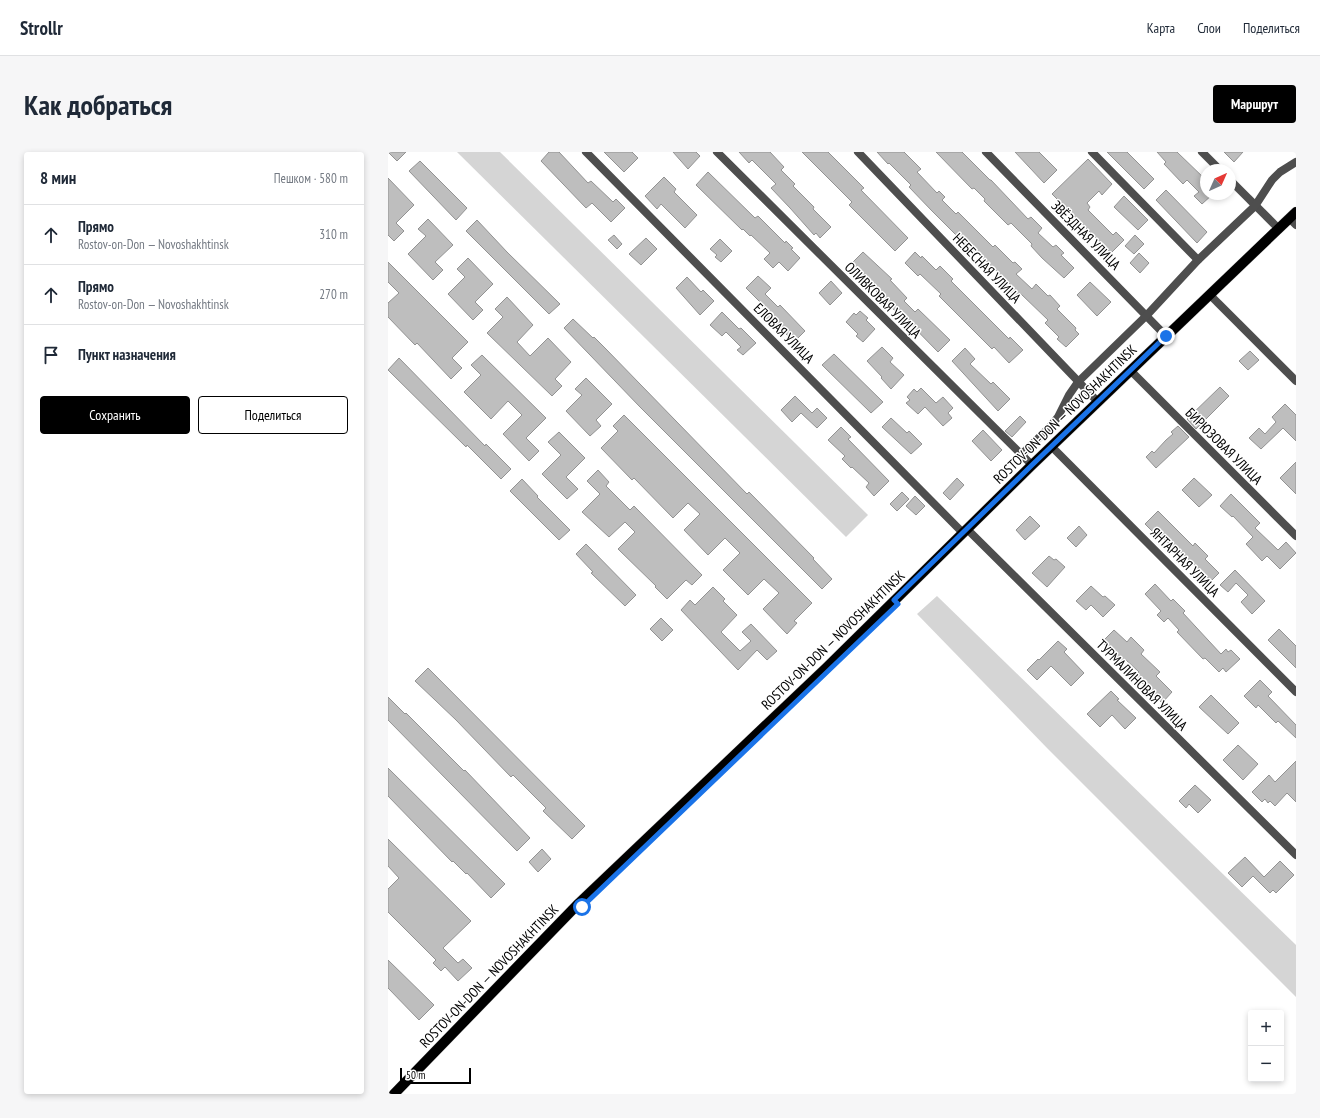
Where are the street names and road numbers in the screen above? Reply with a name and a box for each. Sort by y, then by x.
street label: ЗВЁЗДНАЯ УЛИЦА [1048,197,1125,274]
street label: НЕБЕСНАЯ УЛИЦА [949,229,1025,307]
street label: ОЛИВКОВАЯ УЛИЦА [841,258,925,342]
street label: ЕЛОВАЯ УЛИЦА [750,299,818,367]
street label: ROSTOV-ON-DON — NOVOSHAKHTINSK [990,341,1140,487]
street label: БИРЮЗОВАЯ УЛИЦА [1182,404,1266,488]
street label: ЯНТАРНАЯ УЛИЦА [1147,524,1224,601]
street label: ROSTOV-ON-DON — NOVOSHAKHTINSK [758,567,908,713]
street label: ТУРМАЛИНОВАЯ УЛИЦА [1093,636,1192,735]
street label: ROSTOV-ON-DON — NOVOSHAKHTINSK [416,901,562,1051]

